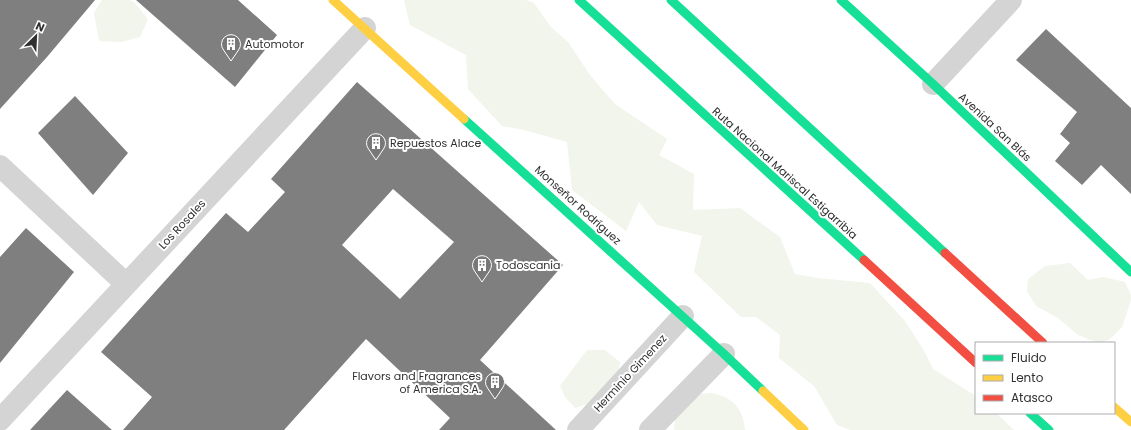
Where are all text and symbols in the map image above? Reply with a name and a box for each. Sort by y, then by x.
north arrow [16,16,56,56]
text: N [33,18,47,36]
building icon: Automotor [220,33,242,61]
place label: Automotor [245,36,304,52]
street label: Avenida San Blás [955,89,1035,165]
street label: Ruta Nacional Mariscal Estigarribia [709,103,861,243]
building icon: Repuestos Alace [365,132,387,160]
place label: Repuestos Alace [390,135,482,151]
street label: Monseñor Rodríguez [531,162,625,248]
street label: Los Rosales [155,195,209,252]
building icon: Todoscania [471,254,493,282]
place label: Todoscania [496,257,561,273]
street label: Herminio Gimenez [590,331,670,415]
legend [975,342,1115,414]
text: Fluido [1011,349,1047,366]
place label: Flavors and Fragrances of America S.A. [352,368,481,397]
text: Lento [1011,369,1044,386]
building icon: Flavors and Fragrances of America S.A. [484,371,506,399]
text: Atasco [1011,389,1053,406]

